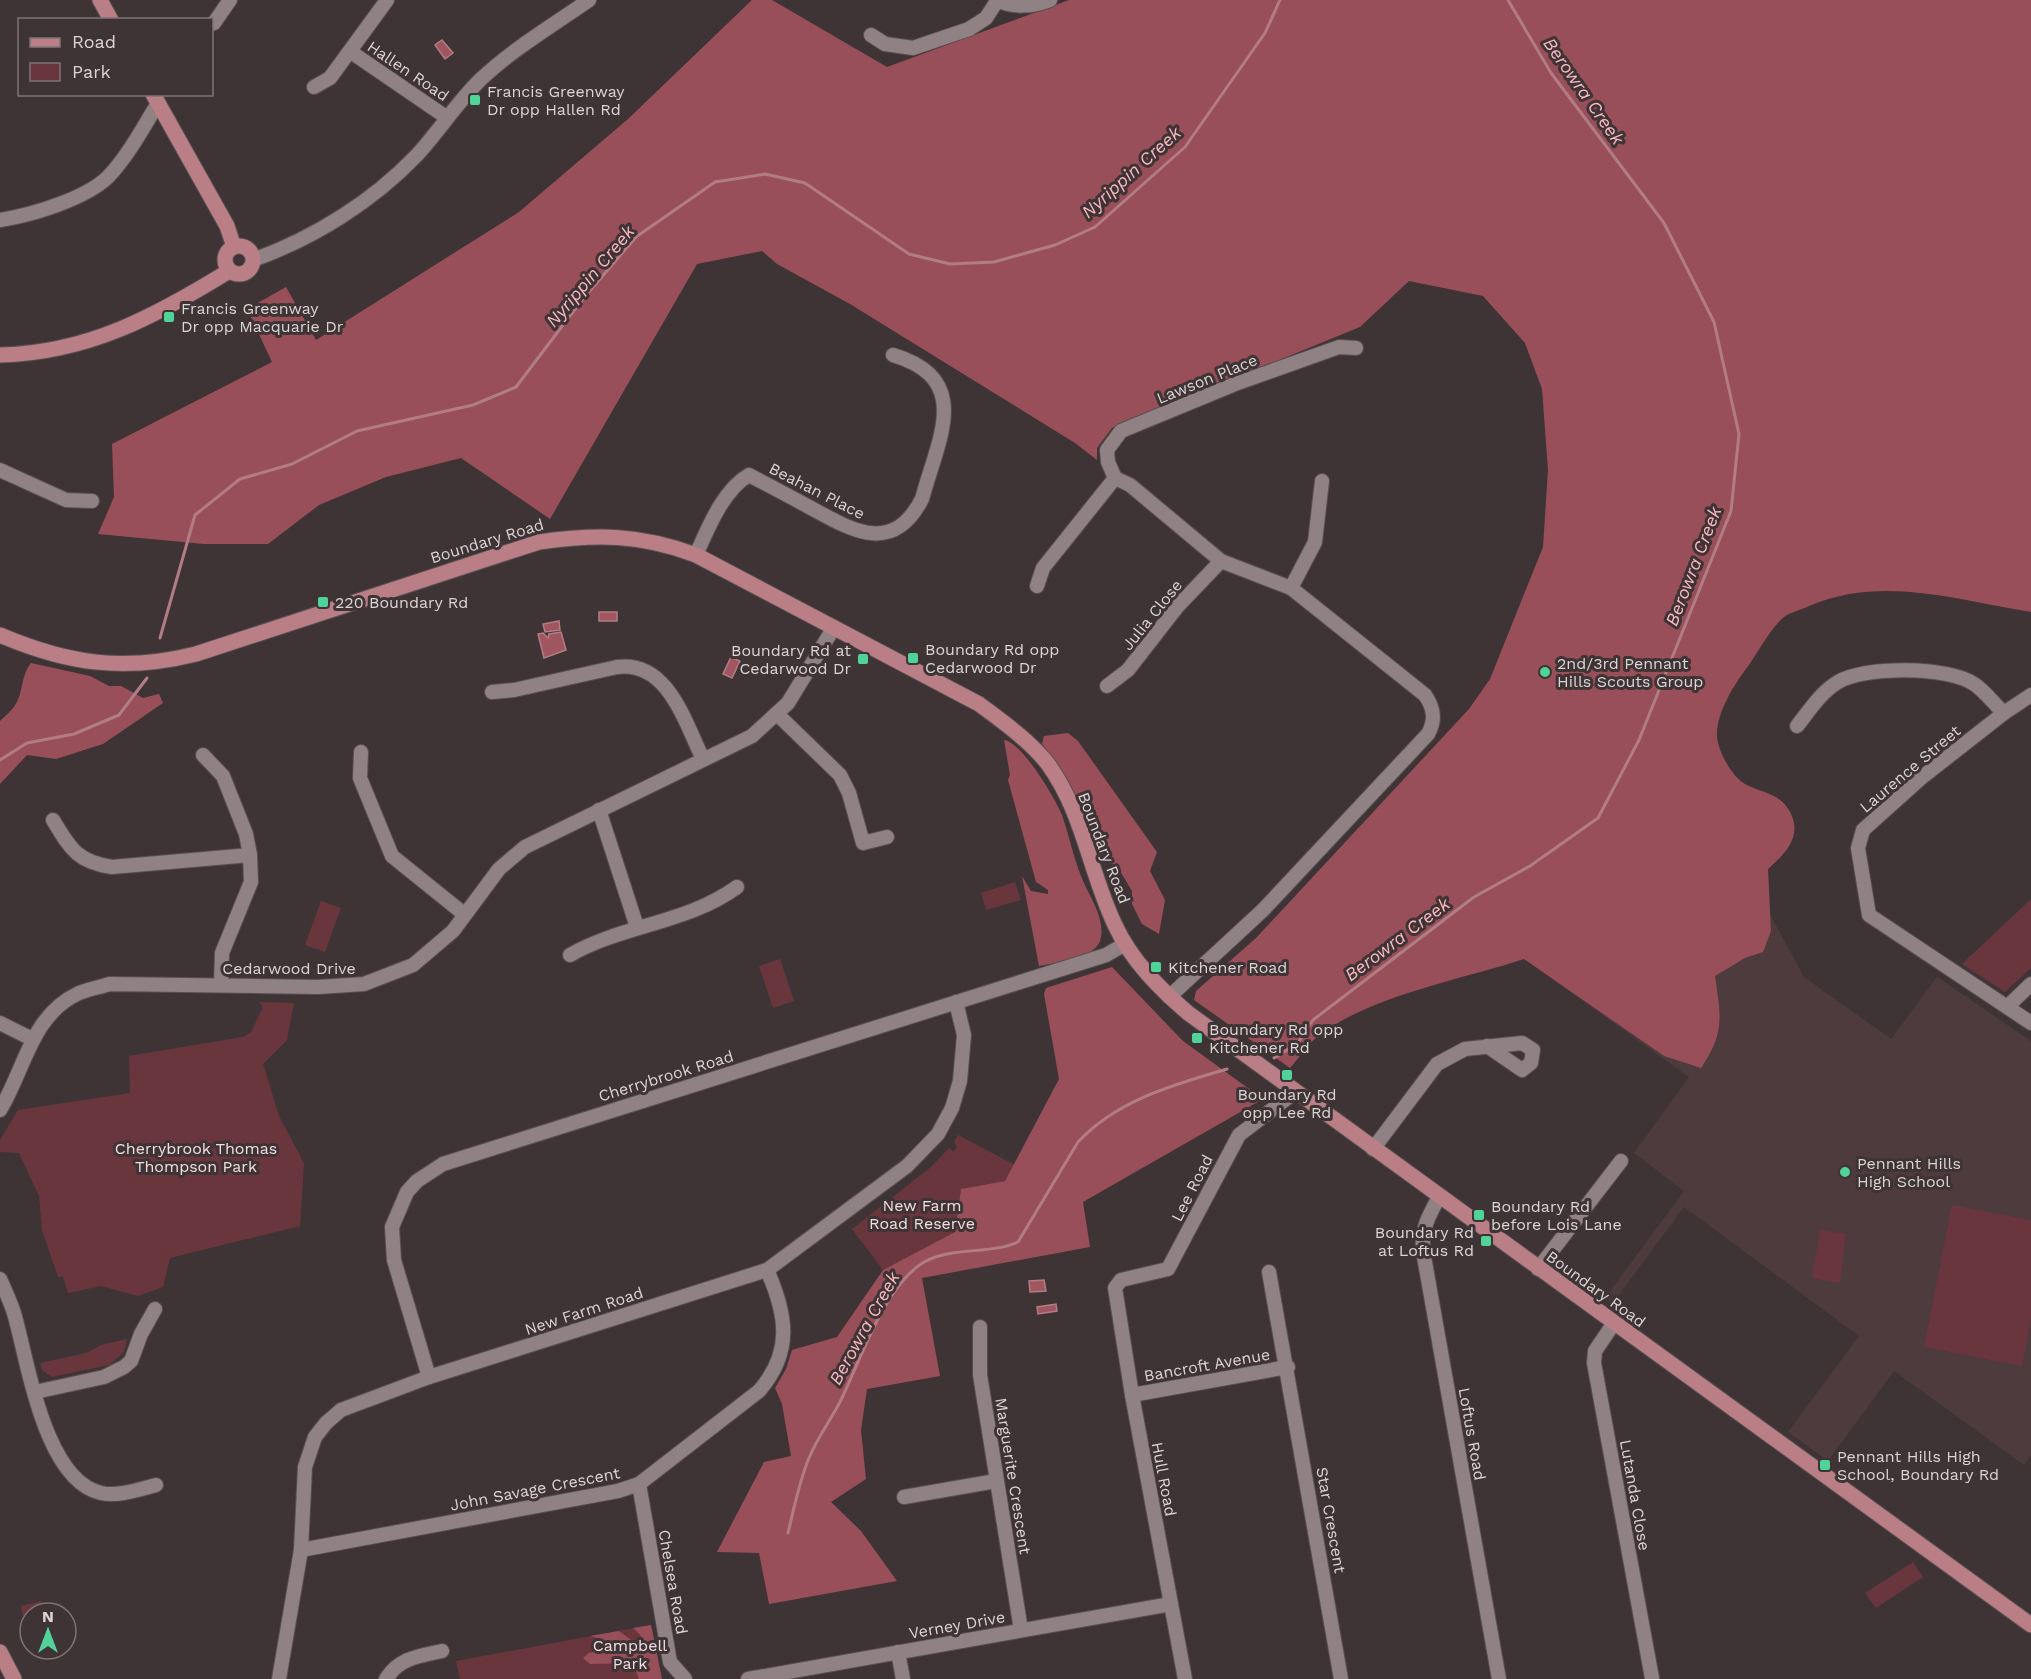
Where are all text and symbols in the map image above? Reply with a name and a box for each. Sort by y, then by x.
legend [18,18,213,96]
text: Road [72,31,116,52]
water label: Berowra Creek [1539,33,1629,150]
street label: Hallen Road [364,37,452,105]
text: Park [72,61,111,82]
place label: Francis Greenway Dr opp Hallen Rd [487,82,625,119]
marker: Francis Greenway Dr opp Hallen Rd [468,93,482,107]
water label: Nyrippin Creek [1077,121,1186,222]
water label: Nyrippin Creek [541,220,639,331]
place label: Francis Greenway Dr opp Macquarie Dr [181,299,344,336]
marker: Francis Greenway Dr opp Macquarie Dr [162,310,176,324]
street label: Lawson Place [1154,350,1260,408]
street label: Beahan Place [766,459,868,523]
water label: Berowra Creek [1661,502,1726,629]
street label: Boundary Road [428,515,546,567]
street label: Julia Close [1118,576,1186,654]
place label: 220 Boundary Rd [335,593,468,612]
marker: 220 Boundary Rd [316,595,330,609]
place label: Boundary Rd opp Cedarwood Dr [925,640,1059,677]
place label: Boundary Rd at Cedarwood Dr [731,641,851,678]
marker: Boundary Rd opp Cedarwood Dr [906,651,920,665]
marker: Boundary Rd at Cedarwood Dr [856,652,870,666]
place label: 2nd/3rd Pennant Hills Scouts Group [1557,654,1703,691]
marker: 2nd/3rd Pennant Hills Scouts Group [1538,665,1552,679]
street label: Laurence Street [1856,721,1964,817]
street label: Boundary Road [1074,790,1134,906]
water label: Berowra Creek [1340,892,1455,985]
place label: Kitchener Road [1168,958,1287,977]
street label: Cedarwood Drive [222,959,356,978]
marker: Kitchener Road [1149,960,1163,974]
place label: Boundary Rd opp Kitchener Rd [1209,1020,1343,1057]
marker: Boundary Rd opp Kitchener Rd [1190,1031,1204,1045]
street label: Cherrybrook Road [596,1046,736,1106]
marker: Boundary Rd opp Lee Rd [1280,1068,1294,1082]
place label: Boundary Rd opp Lee Rd [1237,1085,1337,1122]
park label: Cherrybrook Thomas Thompson Park [115,1139,277,1176]
street label: Lee Road [1167,1151,1217,1225]
place label: Pennant Hills High School [1857,1154,1961,1191]
marker: Pennant Hills High School [1838,1165,1852,1179]
park label: New Farm Road Reserve [869,1196,975,1233]
place label: Boundary Rd before Lois Lane [1491,1197,1622,1234]
marker: Boundary Rd before Lois Lane [1472,1208,1486,1222]
place label: Boundary Rd at Loftus Rd [1375,1223,1474,1260]
marker: Boundary Rd at Loftus Rd [1479,1234,1493,1248]
street label: Boundary Road [1543,1247,1649,1331]
water label: Berowra Creek [824,1267,904,1388]
street label: New Farm Road [522,1283,646,1339]
street label: Bancroft Avenue [1142,1345,1272,1385]
street label: Loftus Road [1455,1386,1489,1482]
street label: Marguerite Crescent [991,1396,1035,1556]
street label: Lutanda Close [1616,1438,1654,1552]
street label: Hull Road [1147,1440,1181,1518]
place label: Pennant Hills High School, Boundary Rd [1837,1447,1999,1484]
marker: Pennant Hills High School, Boundary Rd [1818,1458,1832,1472]
street label: John Savage Crescent [448,1463,622,1515]
street label: Star Crescent [1312,1466,1350,1575]
street label: Chelsea Road [654,1528,692,1636]
north arrow [18,1601,78,1661]
text: N [42,1607,54,1626]
street label: Verney Drive [907,1607,1007,1643]
park label: Campbell Park [593,1636,667,1673]

